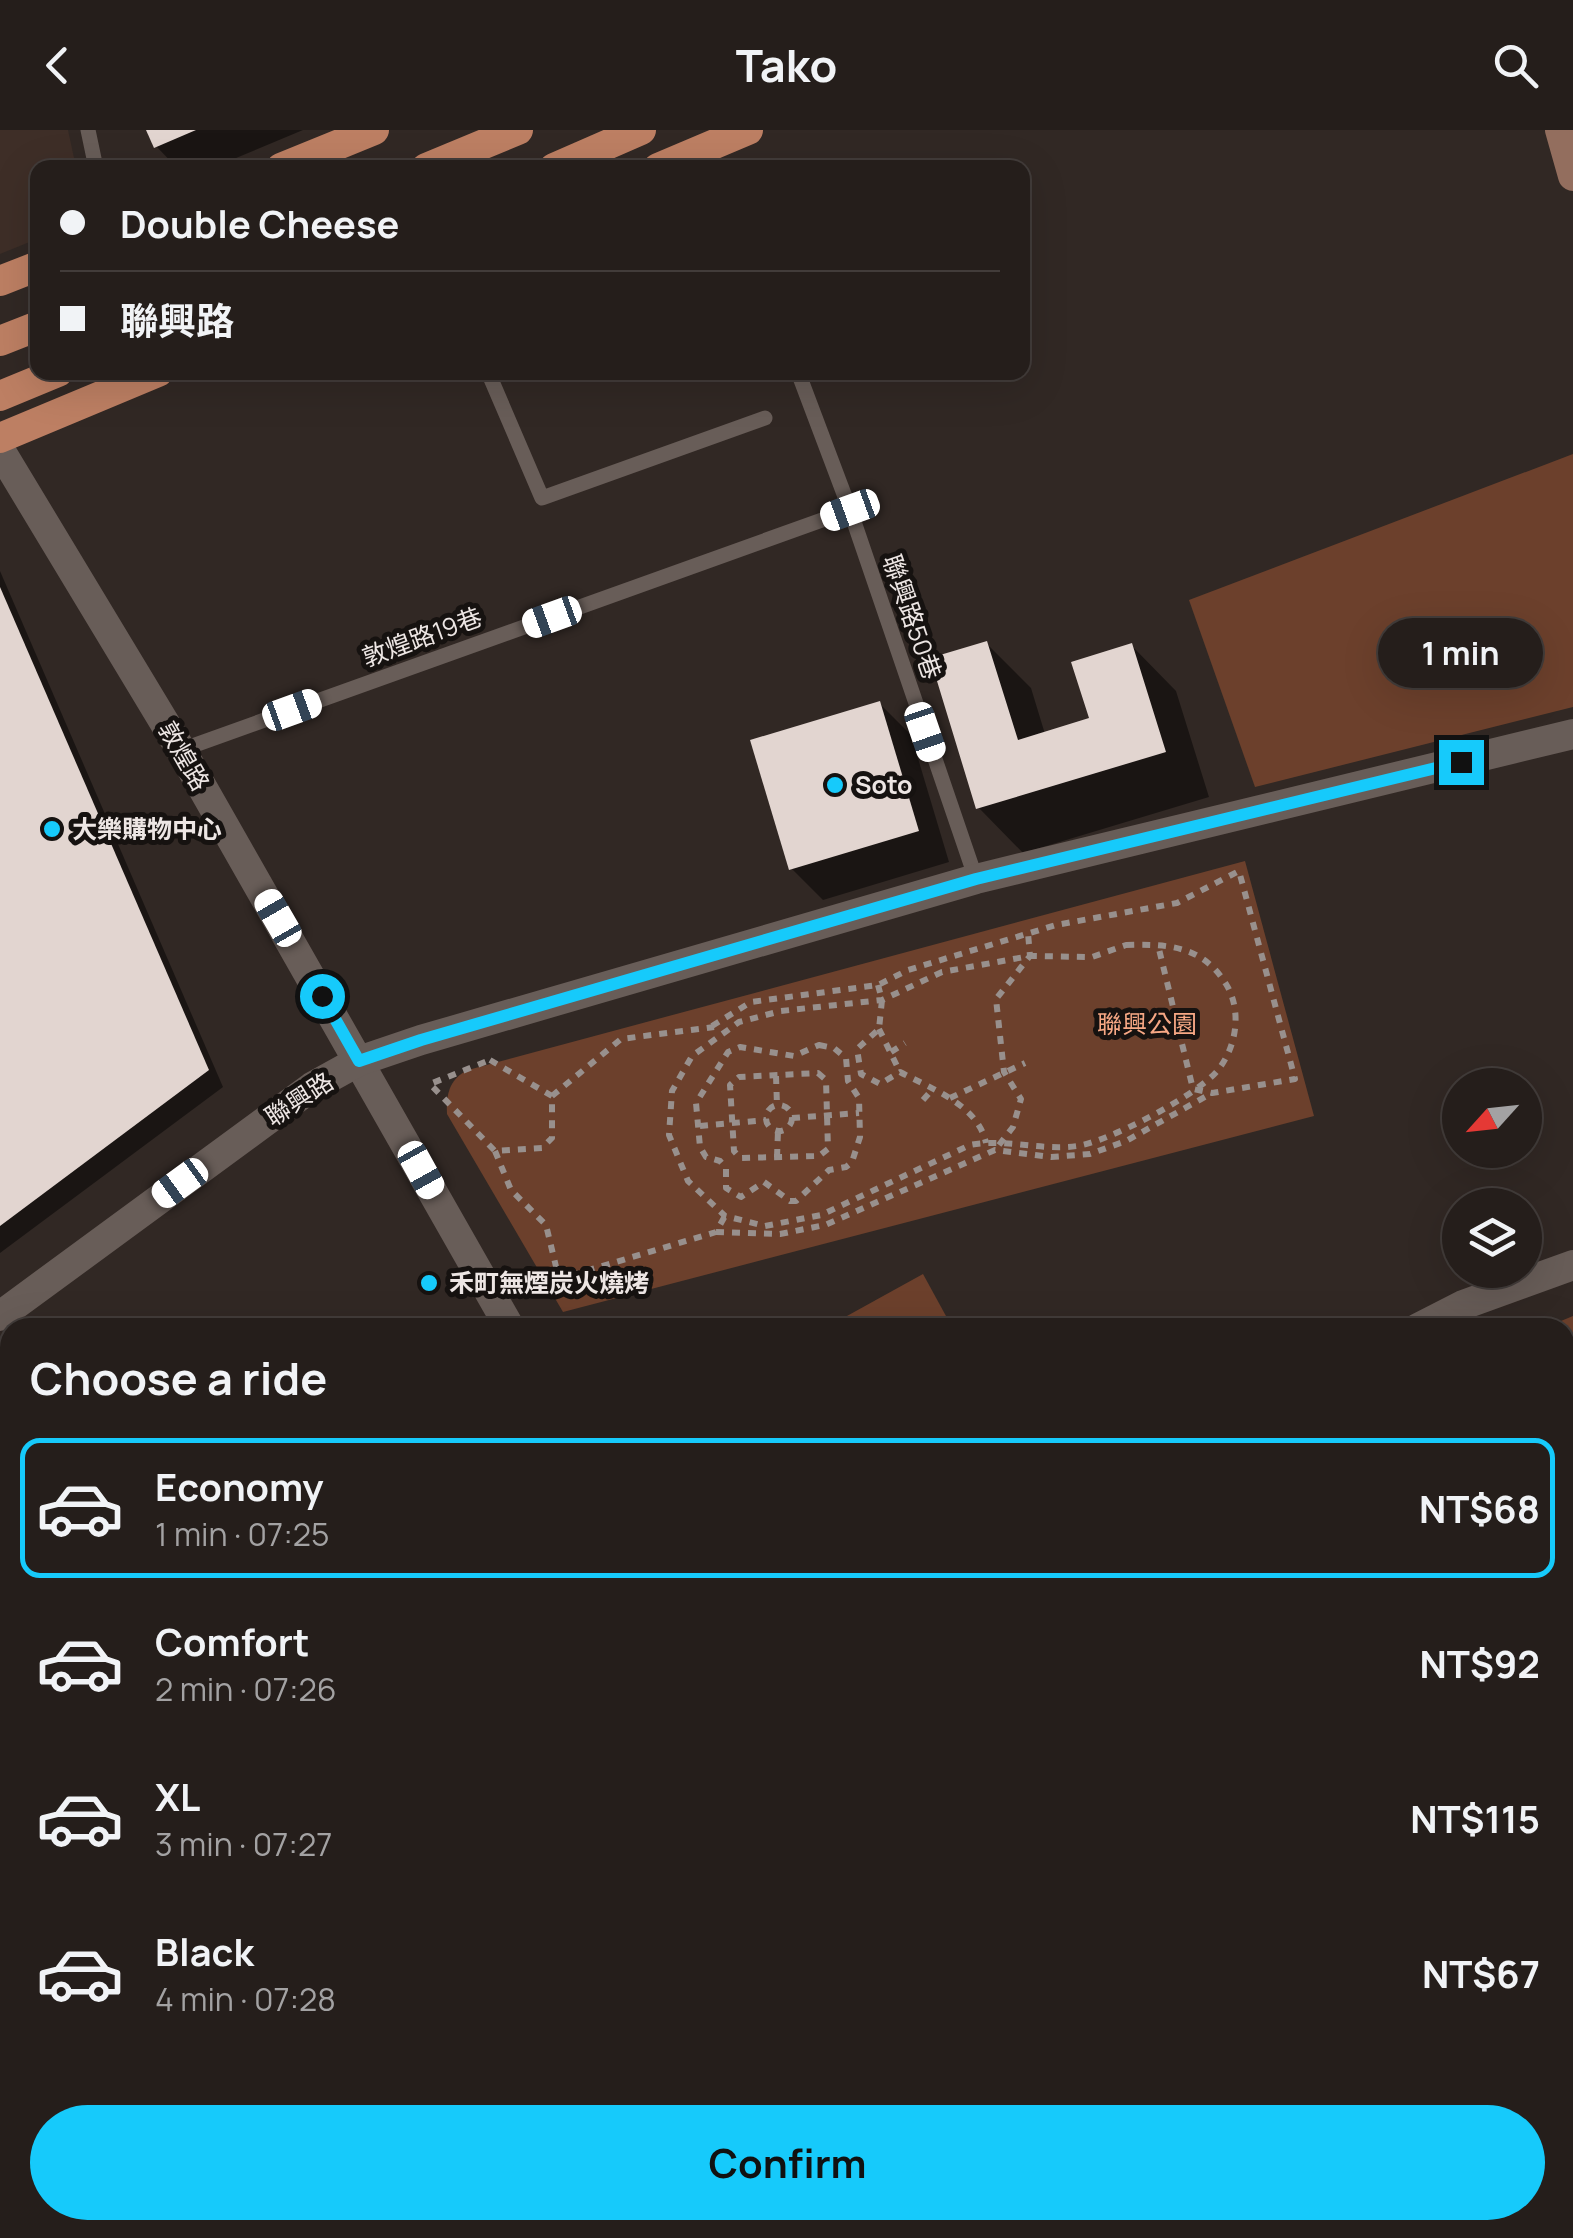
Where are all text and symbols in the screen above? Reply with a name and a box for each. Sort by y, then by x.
text: Tako [736,34,837,96]
icon: back [30,38,85,93]
icon: search [1488,38,1543,93]
text: Double Cheese [120,197,399,249]
text: 聯興路 [120,294,234,346]
car [817,486,883,534]
street label: 聯興路50巷 [875,550,950,684]
car [519,593,585,641]
street label: 敦煌路19巷 [357,599,487,674]
callout: 1 min [1378,617,1544,687]
text: 1 min [1421,631,1500,675]
car [259,686,325,734]
car [901,699,949,765]
street label: 敦煌路 [151,715,218,797]
route end [1439,740,1484,785]
place label: Soto [855,767,912,802]
marker: Soto [824,774,846,796]
place label: 大樂購物中心 [72,811,222,846]
marker: 大樂購物中心 [41,818,63,840]
car [250,885,306,951]
route start [300,974,345,1019]
park label: 聯興公園 [1097,1006,1197,1041]
street label: 聯興路 [258,1063,340,1134]
north arrow [1442,1068,1542,1168]
map controls [1442,1068,1542,1288]
car [393,1136,449,1204]
car [147,1153,213,1213]
button: layers [1442,1188,1542,1288]
place label: 禾町無煙炭火燒烤 [449,1265,649,1300]
marker: 禾町無煙炭火燒烤 [418,1272,440,1294]
text: Choose a ride [30,1347,327,1409]
text: Economy [155,1460,324,1512]
icon: car [35,1463,125,1553]
text: NT$68 [1419,1482,1540,1534]
text: 1 min · 07:25 [155,1512,329,1556]
text: Comfort [155,1615,309,1667]
icon: car [35,1618,125,1708]
text: NT$92 [1420,1637,1540,1689]
text: 2 min · 07:26 [155,1667,337,1711]
text: XL [155,1770,200,1822]
icon: car [35,1773,125,1863]
text: NT$115 [1410,1792,1540,1844]
text: 3 min · 07:27 [155,1822,332,1866]
text: Black [155,1925,254,1977]
icon: car [35,1928,125,2018]
text: NT$67 [1422,1947,1540,1999]
text: 4 min · 07:28 [155,1977,336,2021]
button: Confirm [30,2105,1545,2220]

